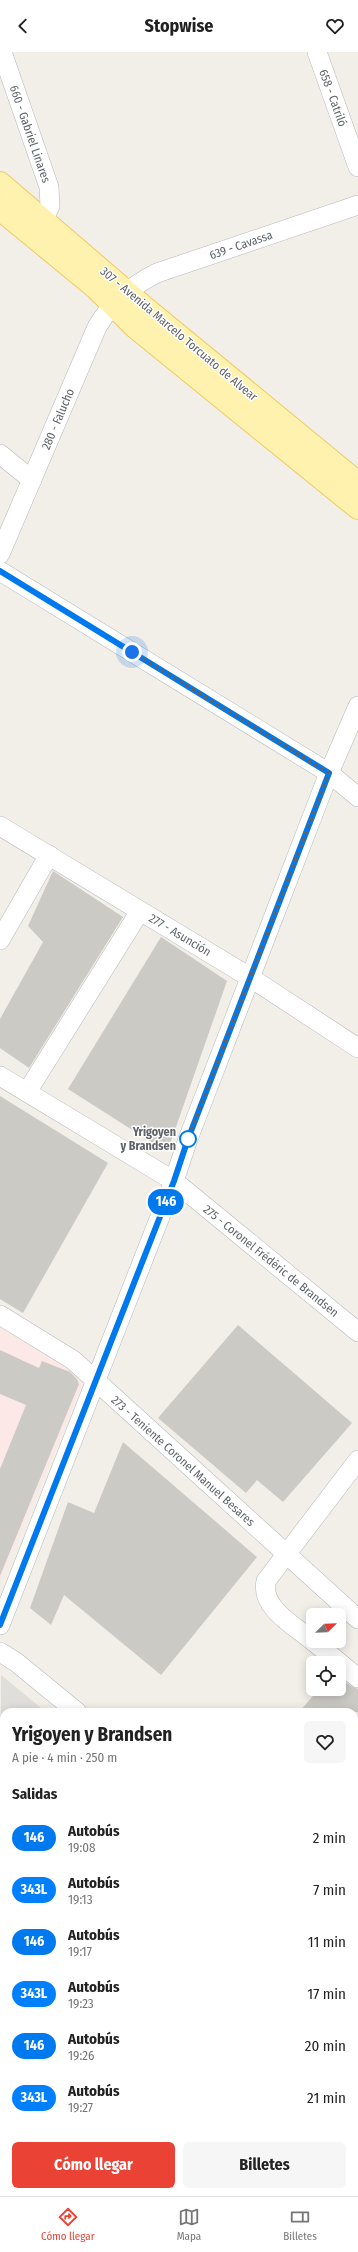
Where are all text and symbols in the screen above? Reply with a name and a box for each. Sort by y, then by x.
icon: back [12,15,34,37]
text: Stopwise [145,15,213,37]
icon: heart [324,15,346,37]
street label: 658 - Catriló [316,67,350,129]
street label: 660 - Gabriel Linares [7,84,53,184]
street label: 639 - Cavassa [208,228,274,262]
street label: 307 - Avenida Marcelo Torcuato de Alvear [98,264,261,404]
street label: 280 - Falucho [39,386,77,452]
your location [122,642,142,662]
street label: 277 - Asunción [146,911,214,959]
place label: Yrigoyen y Brandsen [120,1125,176,1153]
marker: Yrigoyen y Brandsen [179,1130,197,1148]
line badge: 146 [143,1189,189,1215]
text: 146 [156,1193,176,1210]
street label: 275 - Coronel Frédéric de Brandsen [201,1202,341,1320]
street label: 273 - Teniente Coronel Manuel Besares [108,1393,258,1529]
north arrow [306,1608,346,1648]
map controls [306,1608,346,1696]
button: locate [306,1656,346,1696]
button: heart [304,1721,346,1763]
text: Yrigoyen y Brandsen [12,1723,172,1746]
text: A pie · 4 min · 250 m [12,1750,117,1765]
text: Salidas [12,1785,57,1803]
text: Autobús [68,1822,119,1840]
text: 146 [24,1829,44,1846]
text: 2 min [313,1829,346,1847]
text: 19:08 [68,1840,95,1855]
text: Autobús [68,1874,119,1892]
text: 343L [21,1881,47,1898]
text: 7 min [313,1881,346,1899]
text: 19:13 [68,1892,93,1907]
text: Autobús [68,1926,119,1944]
text: 146 [24,1933,44,1950]
text: 11 min [308,1933,346,1951]
text: 19:17 [68,1944,92,1959]
text: Autobús [68,1978,119,1996]
text: 343L [21,1985,47,2002]
text: 17 min [307,1985,346,2003]
text: 19:23 [68,1996,94,2011]
text: Autobús [68,2030,119,2048]
text: 146 [24,2037,44,2054]
text: 20 min [305,2037,346,2055]
text: 19:26 [68,2048,94,2063]
text: Autobús [68,2082,119,2100]
text: 343L [21,2089,47,2106]
text: 21 min [307,2089,346,2107]
text: 19:27 [68,2100,93,2115]
button: Cómo llegar [12,2142,175,2188]
button: Billetes [183,2142,346,2188]
tab: Cómo llegar [41,2206,94,2243]
tab: Mapa [177,2206,201,2243]
tab: Billetes [283,2206,317,2243]

